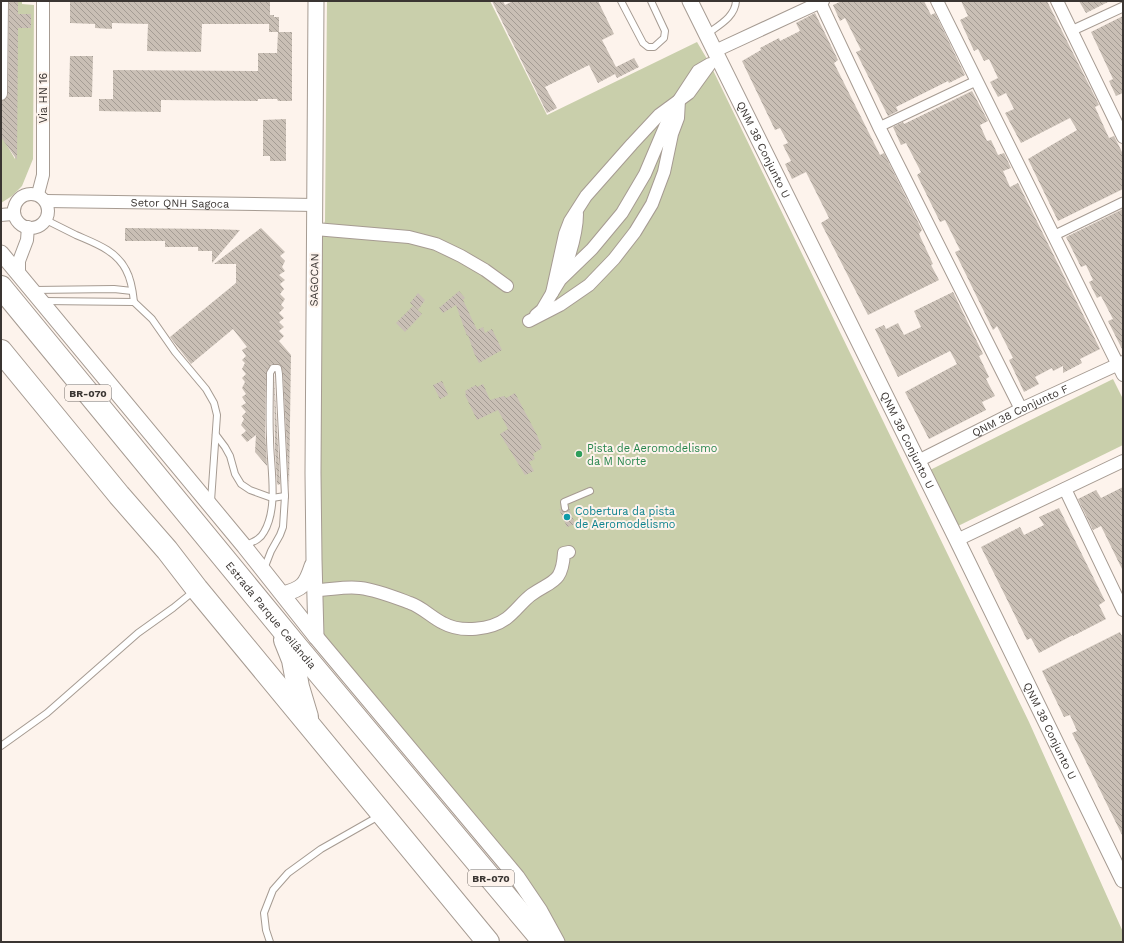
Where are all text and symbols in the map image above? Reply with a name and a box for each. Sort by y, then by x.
street label: Via HN 16 [37,72,50,123]
street label: QNM 38 Conjunto U [734,99,793,201]
street label: Setor QNH Sagoca [131,196,229,211]
street label: SAGOCAN [308,253,321,307]
street label: QNM 38 Conjunto F [970,382,1071,440]
road number: BR-070 [65,385,111,401]
street label: QNM 38 Conjunto U [878,390,937,491]
place label: Pista de Aeromodelismo da M Norte [587,442,717,468]
marker: Pista de Aeromodelismo da M Norte [574,449,584,459]
place label: Cobertura da pista de Aeromodelismo [575,505,675,531]
marker: Cobertura da pista de Aeromodelismo [562,512,572,522]
street label: Estrada Parque Ceilândia [223,559,319,672]
street label: QNM 38 Conjunto U [1021,680,1079,782]
road number: BR-070 [468,870,514,886]

